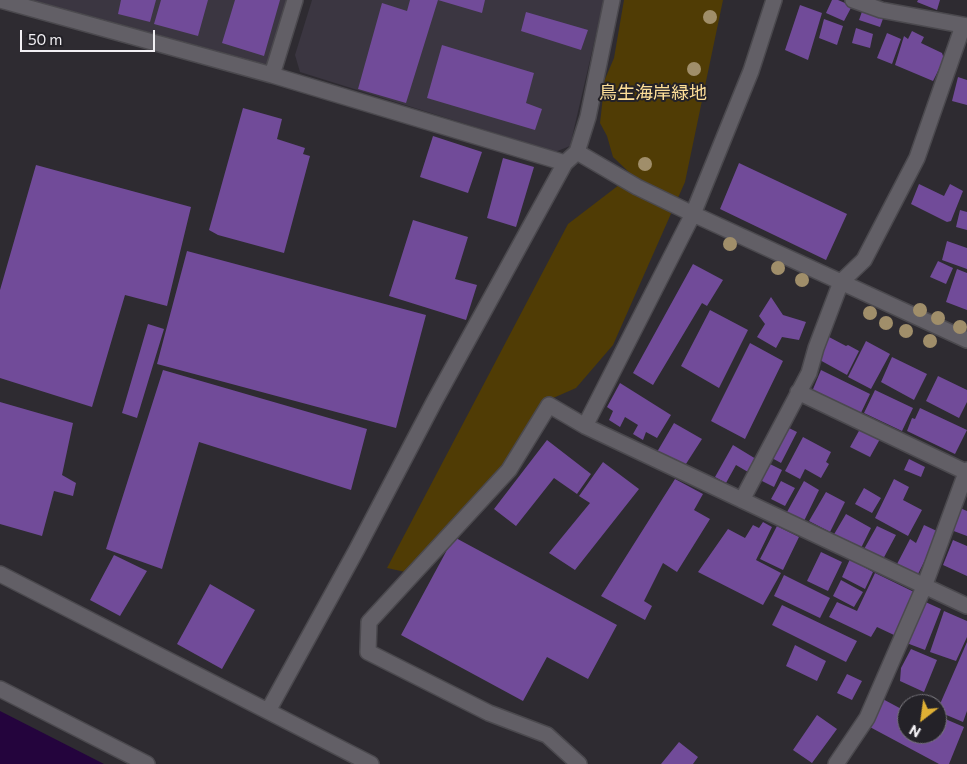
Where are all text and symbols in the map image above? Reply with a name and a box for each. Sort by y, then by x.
scale bar [22,20,158,52]
text: 50 m [28,30,62,48]
park label: 鳥生海岸緑地 [599,82,707,104]
north arrow [897,694,947,744]
text: N [906,722,924,742]

